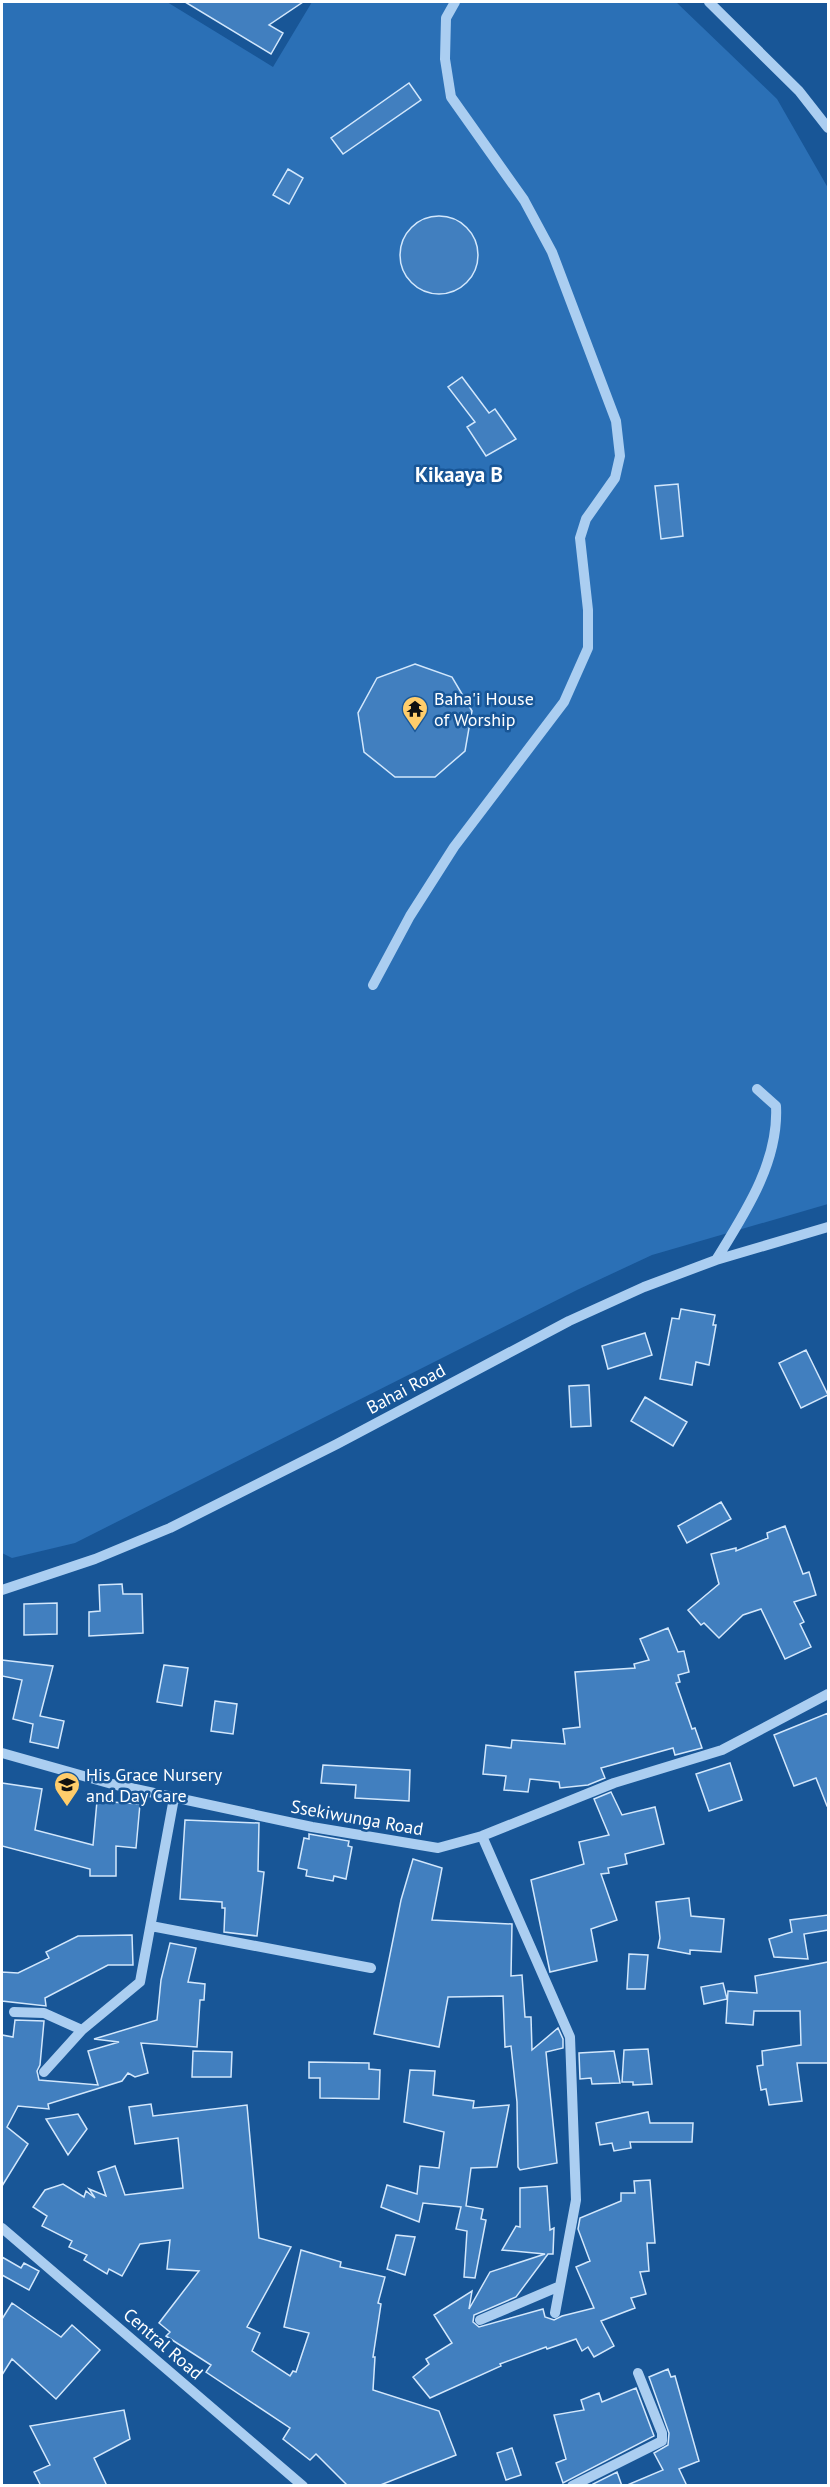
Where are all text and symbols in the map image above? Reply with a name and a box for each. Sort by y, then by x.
district label: Kikaaya B [415,461,503,488]
place label: Baha'i House of Worship [434,687,534,731]
temple icon: Baha'i House of Worship [400,694,430,732]
street label: Bahai Road [362,1358,449,1419]
place label: His Grace Nursery and Day Care [86,1763,223,1807]
school or university icon: His Grace Nursery and Day Care [52,1770,82,1808]
street label: Ssekiwunga Road [289,1795,425,1840]
street label: Central Road [119,2303,208,2384]

